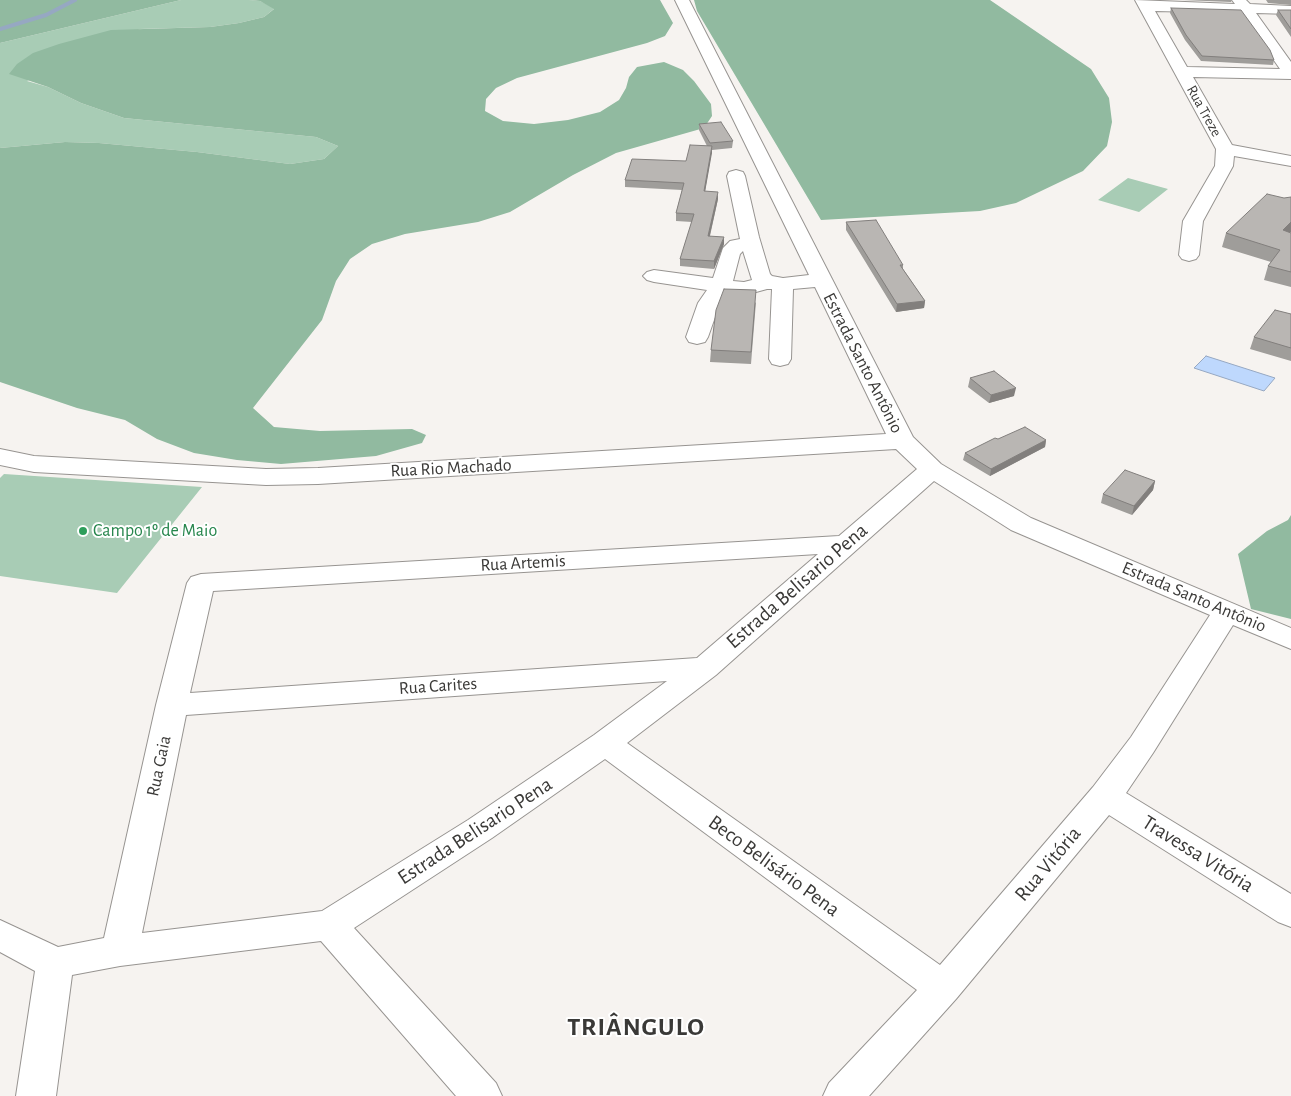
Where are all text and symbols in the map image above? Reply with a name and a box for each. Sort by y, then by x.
street label: Rua Treze [1183,82,1225,140]
street label: Estrada Santo Antônio [818,289,908,437]
street label: Rua Rio Machado [390,454,512,482]
street label: Estrada Belisario Pena [721,518,873,654]
place label: Campo 1º de Maio [93,520,217,542]
marker: Campo 1º de Maio [77,525,89,537]
street label: Rua Artemis [480,550,566,576]
street label: Estrada Santo Antônio [1119,557,1269,637]
street label: Rua Carites [398,672,478,700]
street label: Rua Gaia [142,734,176,798]
street label: Estrada Belisario Pena [393,772,557,890]
street label: Beco Belisário Pena [703,810,845,922]
street label: Travessa Vitória [1138,810,1258,898]
street label: Rua Vitória [1009,821,1087,907]
district label: TRIÂNGULO [566,1011,706,1043]

